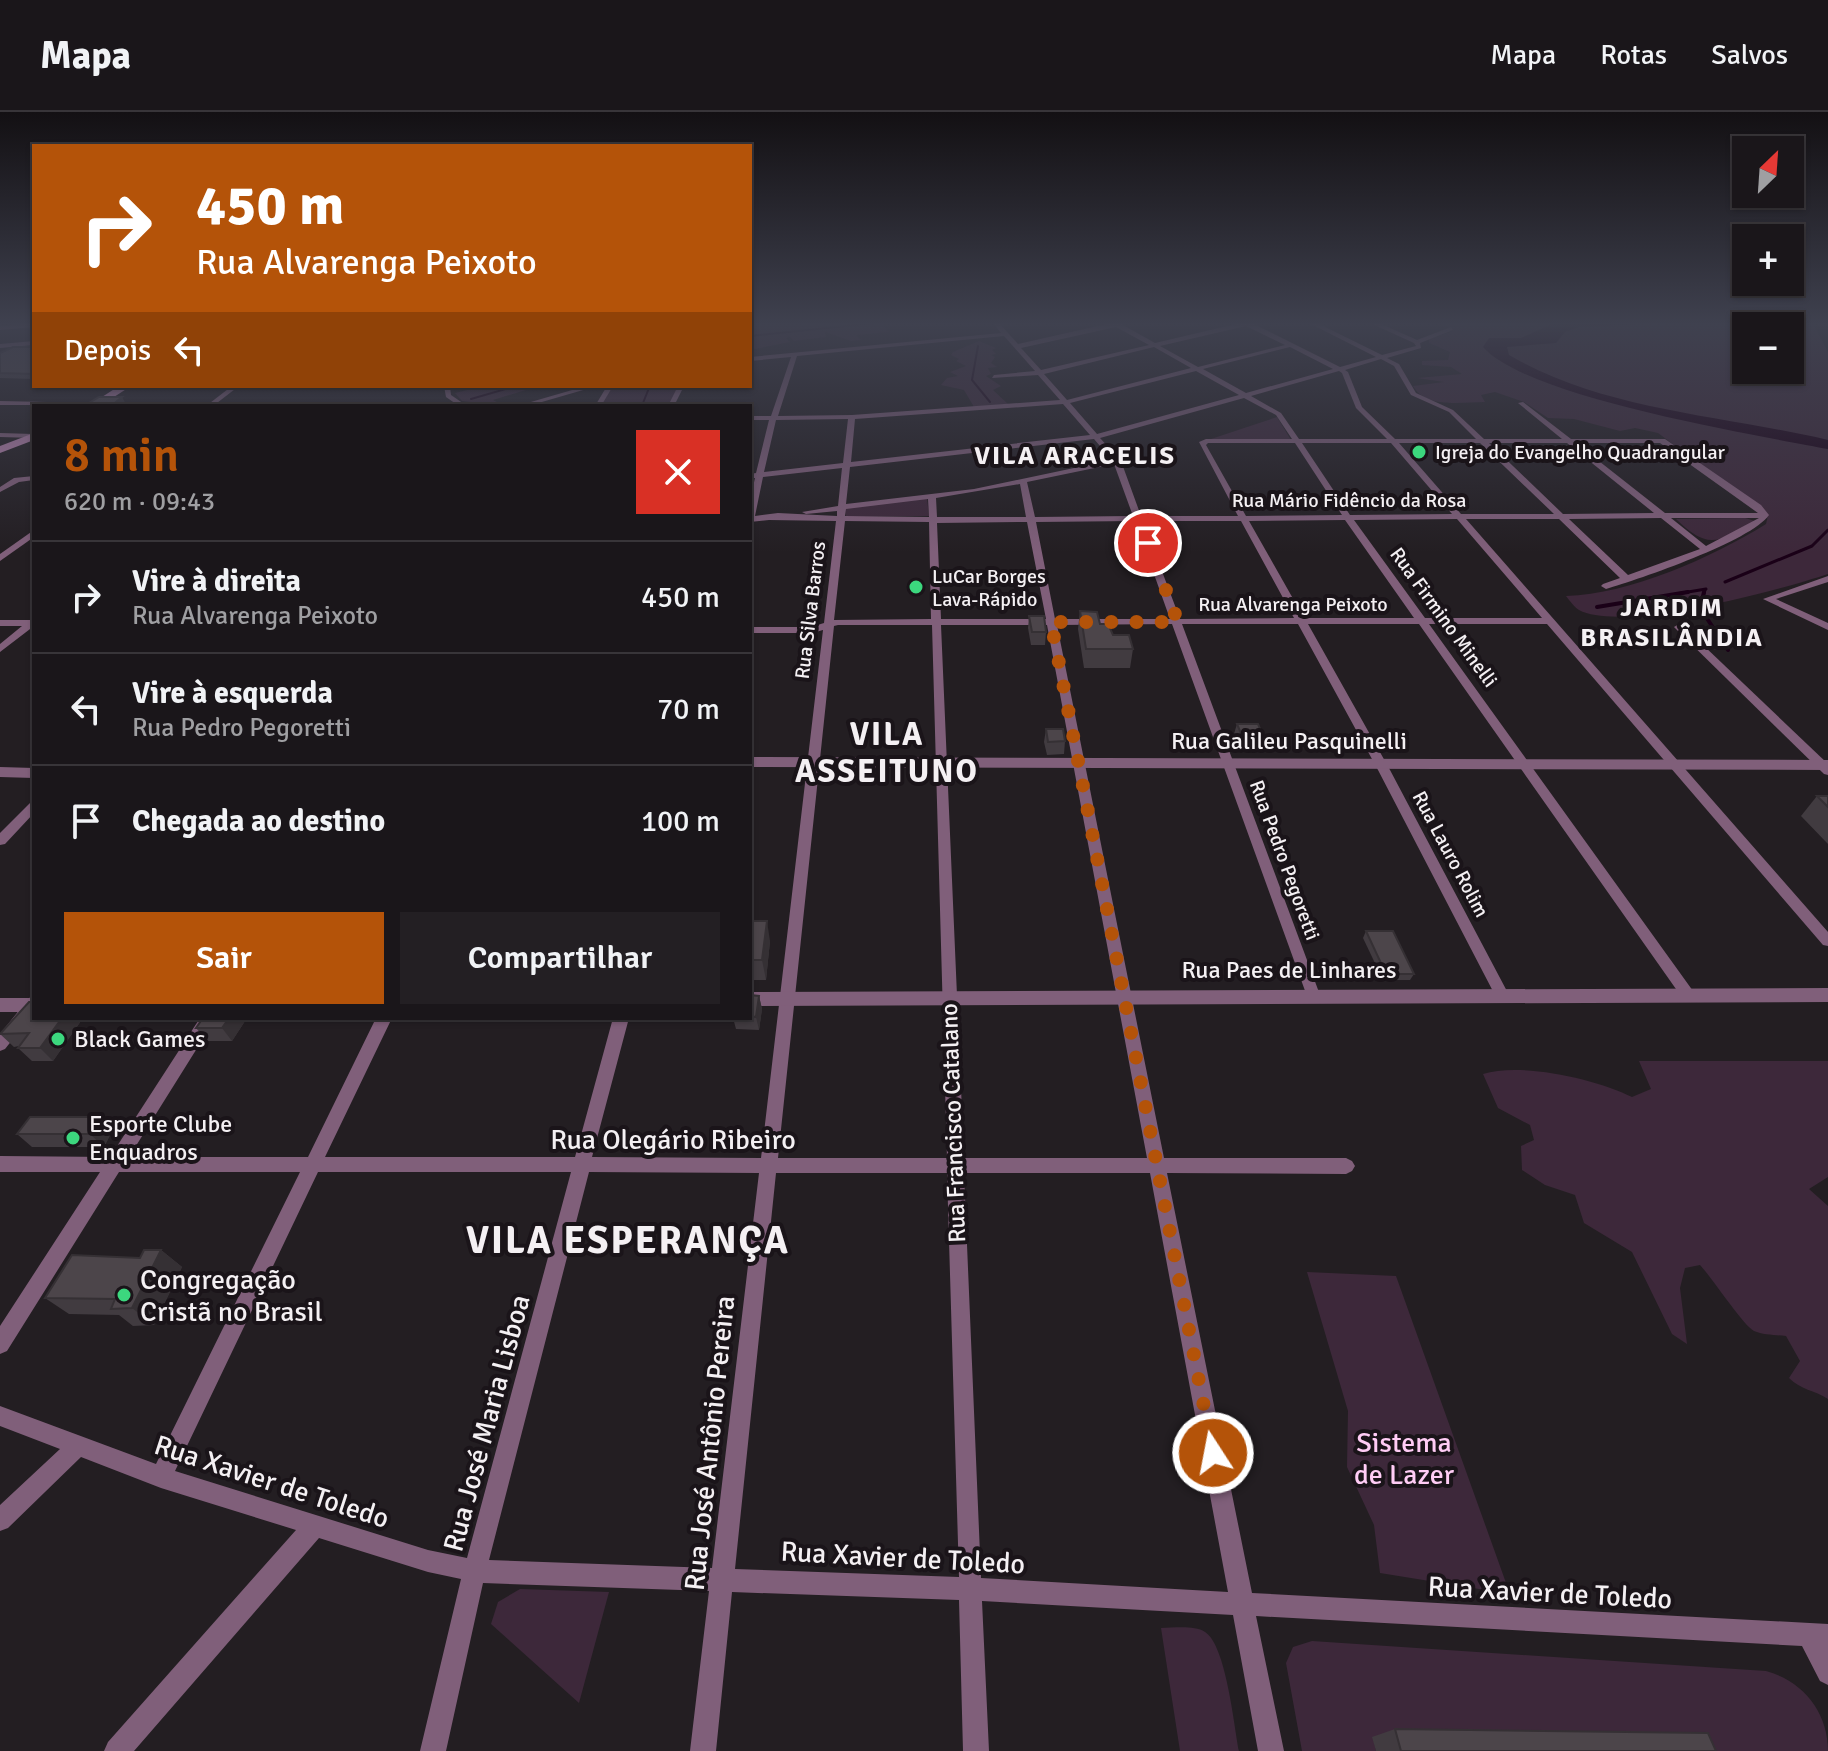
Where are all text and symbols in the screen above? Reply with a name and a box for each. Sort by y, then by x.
text: Mapa [40,32,131,79]
text: Mapa [1490,38,1556,72]
text: Rotas [1600,38,1667,72]
text: Salvos [1711,38,1788,72]
north arrow [1732,136,1804,208]
map controls [1732,136,1804,384]
text: 450 m [196,171,344,240]
icon: right [64,176,168,280]
button: + [1732,224,1804,296]
text: Rua Alvarenga Peixoto [196,240,537,285]
button: − [1732,312,1804,384]
icon: left [167,328,211,372]
text: Depois [64,332,151,369]
text: 8 min [64,426,179,485]
button: close [636,430,720,514]
district label: VILA ARACELIS [974,440,1176,472]
place label: Igreja do Evangelho Quadrangular [1435,440,1726,465]
marker: Igreja do Evangelho Quadrangular [1410,443,1428,461]
text: 620 m · 09:43 [64,486,215,518]
street label: Rua Mário Fidêncio da Rosa [1232,488,1466,513]
pin [1114,509,1182,577]
icon: arrive [1126,521,1170,565]
street label: Rua Silva Barros [790,540,831,680]
street label: Rua Firmino Minelli [1384,543,1503,692]
text: Vire à direita [132,563,301,600]
place label: LuCar Borges Lava-Rápido [932,564,1046,612]
icon: right [64,575,108,619]
marker: LuCar Borges Lava-Rápido [907,578,925,596]
text: 450 m [641,579,720,616]
street label: Rua Alvarenga Peixoto [1198,592,1388,617]
district label: JARDIM BRASILÂNDIA [1580,592,1764,654]
text: Rua Alvarenga Peixoto [132,600,378,632]
text: Vire à esquerda [132,675,333,712]
icon: left [64,687,108,731]
text: 70 m [657,691,720,728]
text: Rua Pedro Pegoretti [132,712,351,744]
district label: VILA ASSEITUNO [795,715,979,791]
street label: Rua Galileu Pasquinelli [1171,726,1407,756]
street label: Rua Pedro Pegoretti [1244,777,1325,944]
street label: Rua Lauro Rolim [1407,787,1494,922]
icon: arrive [64,799,108,843]
text: Chegada ao destino [132,803,385,840]
text: 100 m [641,803,720,840]
button: Sair [64,912,384,1004]
button: Compartilhar [400,912,720,1004]
street label: Rua Paes de Linhares [1181,955,1397,985]
street label: Rua Francisco Catalano [934,1003,972,1243]
place label: Black Games [74,1024,206,1054]
marker: Black Games [49,1030,67,1048]
place label: Esporte Clube Enquadros [89,1109,232,1167]
street label: Rua Olegário Ribeiro [550,1123,796,1157]
marker: Esporte Clube Enquadros [64,1129,82,1147]
district label: VILA ESPERANÇA [466,1217,790,1264]
place label: Congregação Cristã no Brasil [140,1263,323,1329]
marker: Congregação Cristã no Brasil [115,1286,133,1304]
street label: Rua José Maria Lisboa [436,1291,538,1555]
street label: Rua José Antônio Pereira [678,1294,742,1592]
position arrow [1171,1411,1255,1495]
park label: Sistema de Lazer [1354,1426,1455,1492]
street label: Rua Xavier de Toledo [150,1428,393,1536]
street label: Rua Xavier de Toledo [780,1535,1026,1581]
street label: Rua Xavier de Toledo [1427,1570,1673,1616]

